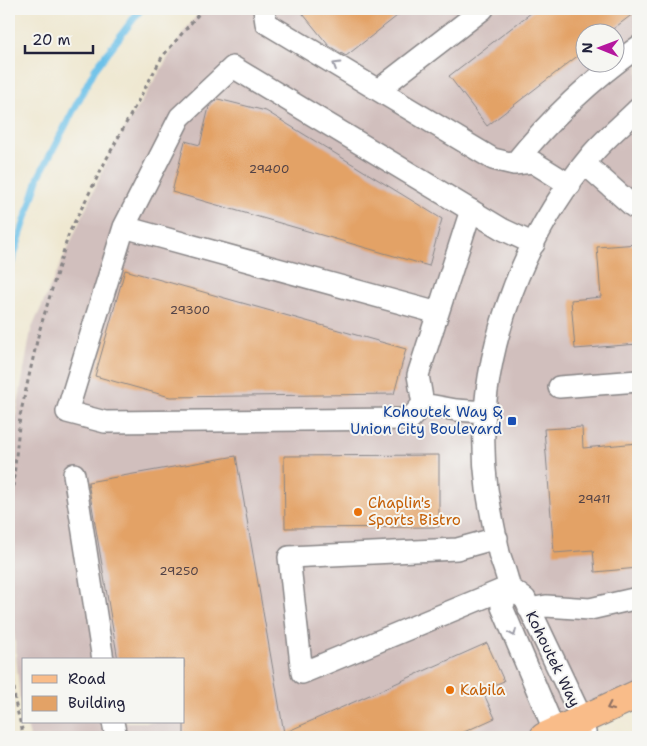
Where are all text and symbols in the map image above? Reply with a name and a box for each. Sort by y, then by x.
scale bar [25,22,92,54]
north arrow [574,22,624,72]
text: 20 m [32,30,71,50]
text: N [578,42,596,53]
one-way arrow [333,62,342,72]
house number: 29400 [249,161,289,177]
house number: 29300 [170,302,210,318]
place label: Kohoutek Way & Union City Boulevard [350,402,503,439]
marker: Kohoutek Way & Union City Boulevard [506,415,518,427]
house number: 29411 [577,491,611,507]
place label: Chaplin's Sports Bistro [368,493,461,530]
marker: Chaplin's Sports Bistro [352,506,364,518]
house number: 29250 [159,563,199,579]
street label: Kohoutek Way [521,608,585,710]
one-way arrow [507,628,518,637]
legend [22,658,185,724]
text: Road [68,669,106,689]
place label: Kabila [460,680,506,700]
marker: Kabila [444,684,456,696]
text: Building [68,693,125,713]
one-way arrow [606,700,615,711]

